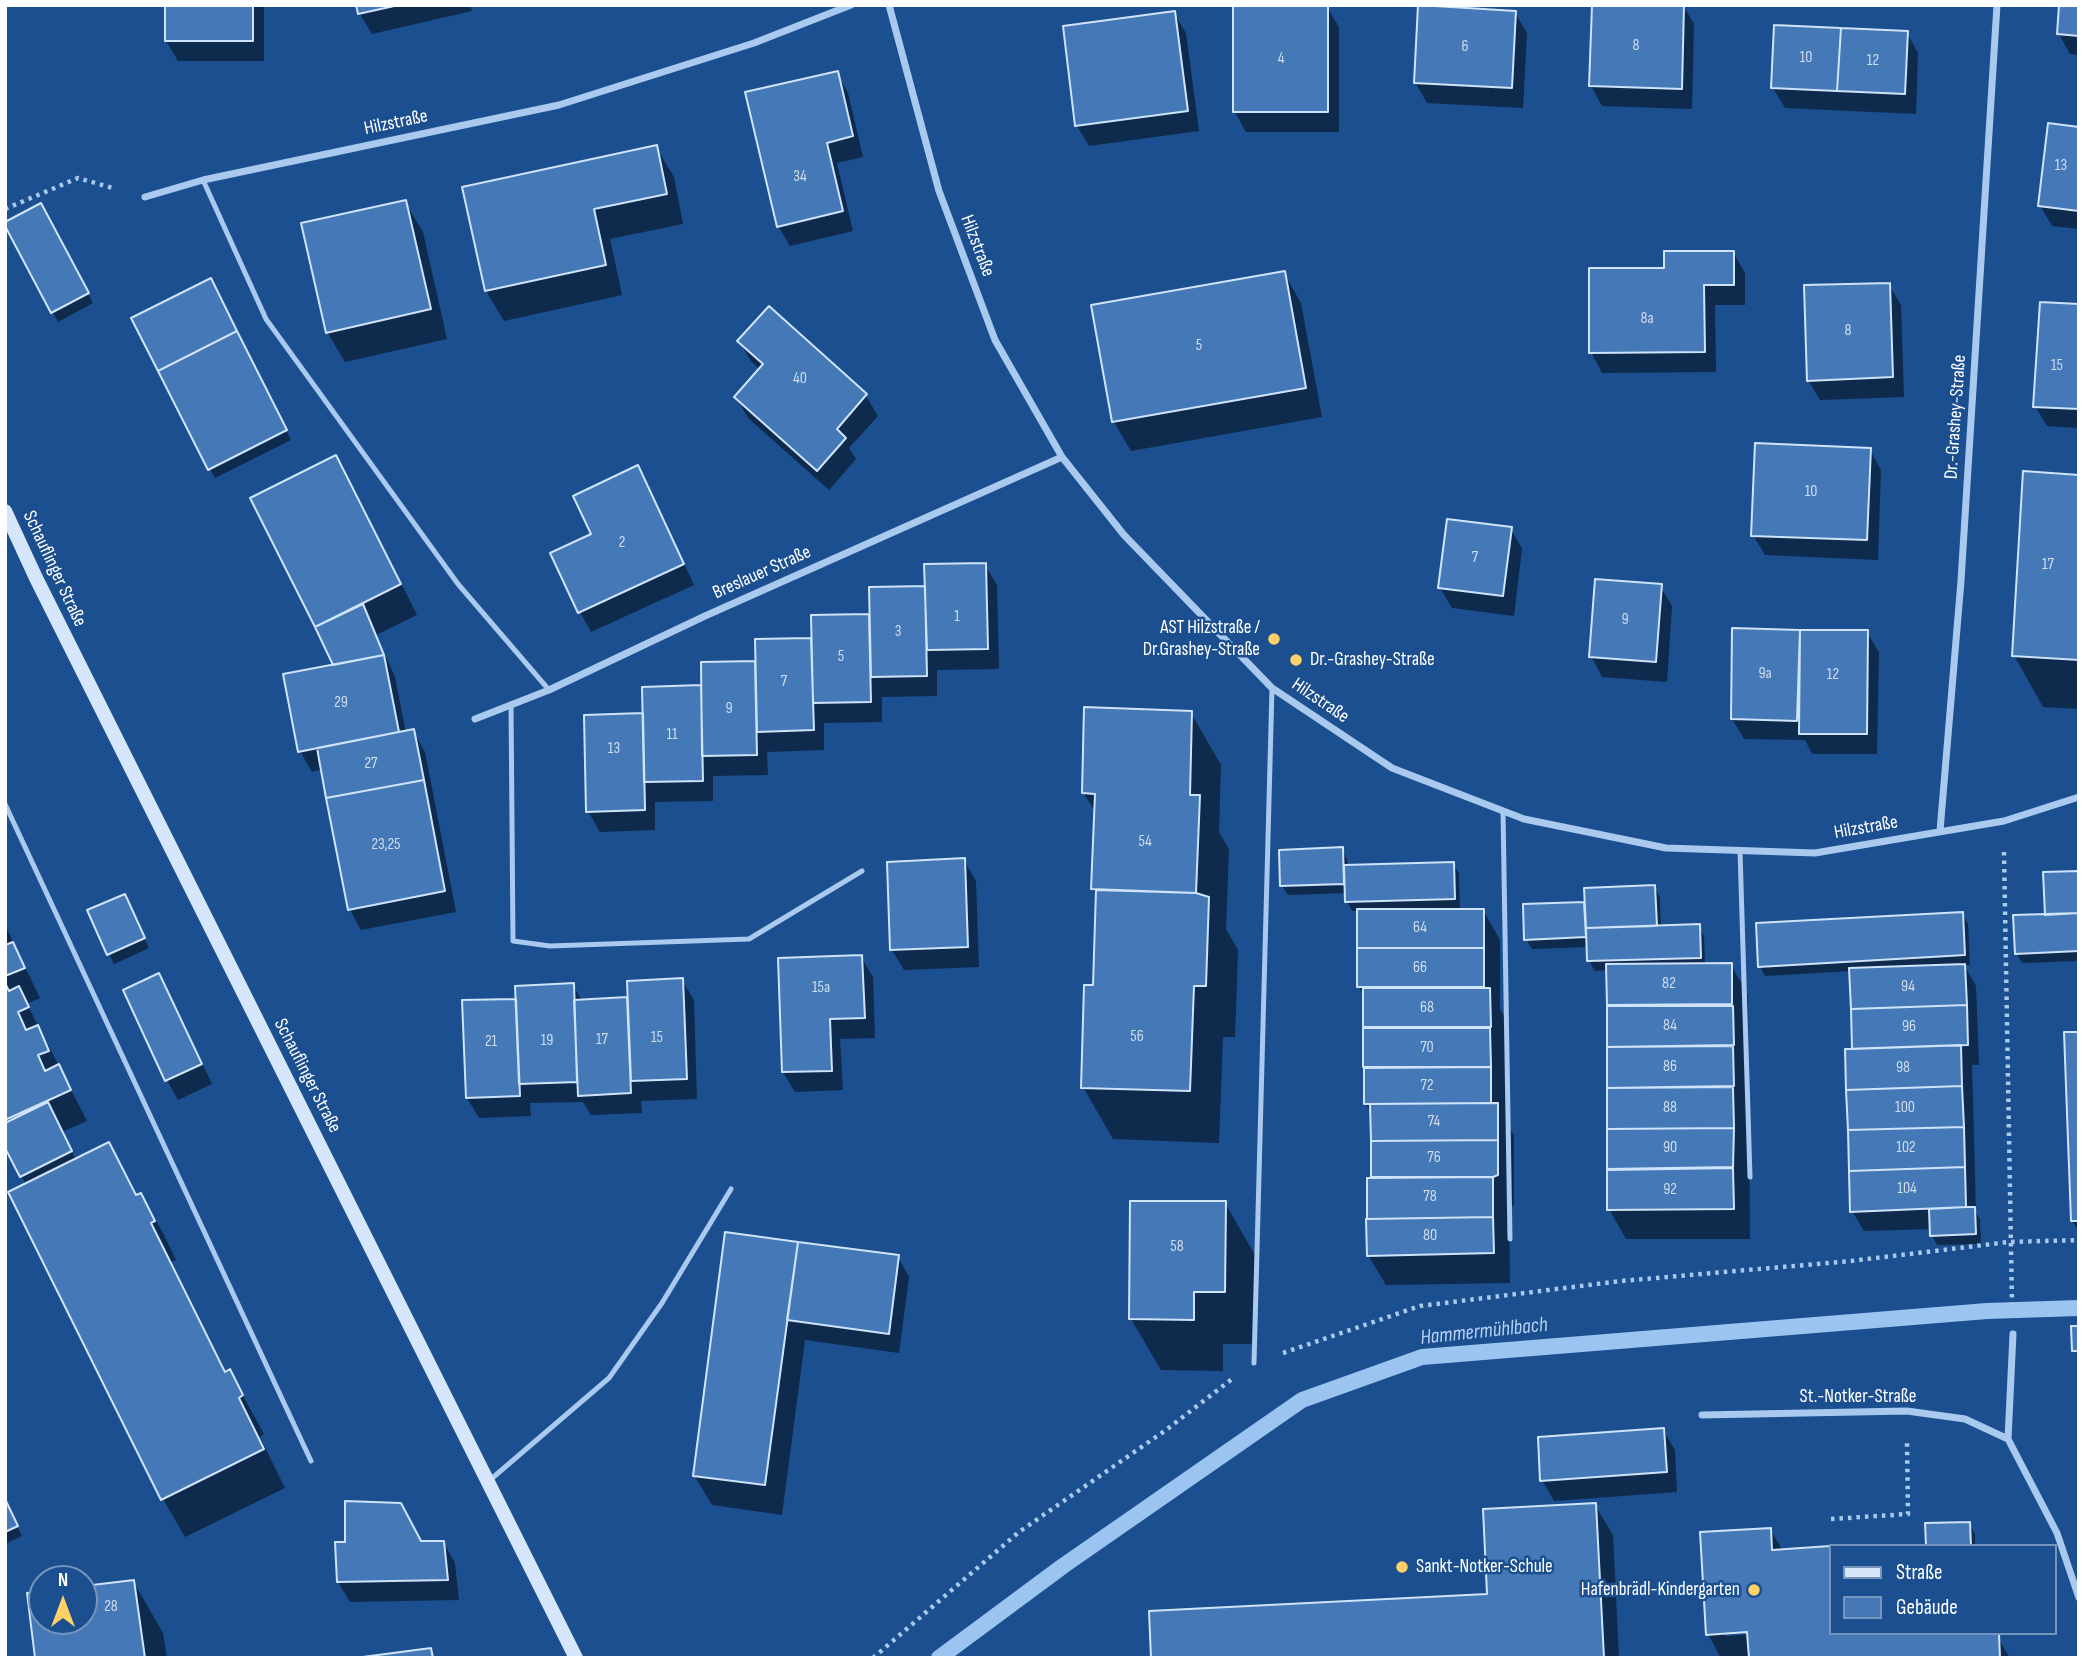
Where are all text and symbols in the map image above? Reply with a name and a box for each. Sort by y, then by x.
house number: 8 [1632,36,1640,56]
house number: 6 [1461,37,1469,57]
house number: 10 [1800,48,1812,68]
house number: 4 [1278,49,1284,69]
house number: 12 [1867,51,1879,71]
street label: Hilzstraße [362,105,430,141]
house number: 13 [2055,156,2067,176]
house number: 34 [793,167,807,187]
street label: Hilzstraße [955,212,999,280]
house number: 8a [1640,309,1654,329]
house number: 8 [1844,321,1852,341]
house number: 5 [1196,336,1202,356]
street label: Dr.-Grashey-Straße [1940,354,1972,480]
house number: 15 [2051,356,2063,376]
house number: 40 [793,369,807,389]
house number: 10 [1805,482,1817,502]
street label: Schauflinger Straße [17,507,91,631]
house number: 2 [619,533,625,553]
street label: Breslauer Straße [709,541,815,605]
house number: 7 [1472,548,1478,568]
house number: 17 [2042,555,2054,575]
house number: 1 [954,607,960,627]
house number: 9 [1621,610,1629,630]
place label: AST Hilzstraße / Dr.Grashey-Straße [1143,617,1260,661]
house number: 3 [895,622,901,642]
marker: AST Hilzstraße / Dr.Grashey-Straße [1266,631,1282,647]
house number: 5 [838,647,844,667]
place label: Dr.-Grashey-Straße [1310,649,1435,671]
marker: Dr.-Grashey-Straße [1288,652,1304,668]
house number: 9a [1758,664,1772,684]
house number: 12 [1827,665,1839,685]
house number: 7 [781,672,787,692]
street label: Hilzstraße [1287,674,1353,728]
house number: 29 [334,693,348,713]
house number: 9 [725,699,733,719]
house number: 11 [666,725,678,745]
house number: 13 [608,739,620,759]
house number: 27 [364,754,378,774]
street label: Hilzstraße [1832,811,1900,845]
house number: 54 [1138,832,1152,852]
house number: 23,25 [371,835,401,855]
house number: 64 [1413,918,1427,938]
house number: 66 [1413,958,1427,978]
house number: 82 [1662,974,1676,994]
house number: 94 [1901,977,1915,997]
house number: 15a [812,978,830,998]
house number: 68 [1420,998,1434,1018]
street label: Schauflinger Straße [268,1015,346,1137]
house number: 84 [1663,1016,1677,1036]
house number: 96 [1902,1017,1916,1037]
house number: 56 [1130,1027,1144,1047]
house number: 15 [651,1028,663,1048]
house number: 17 [596,1030,608,1050]
house number: 19 [541,1031,553,1051]
house number: 21 [485,1032,497,1052]
house number: 70 [1420,1038,1434,1058]
house number: 86 [1663,1057,1677,1077]
house number: 98 [1896,1058,1910,1078]
house number: 72 [1421,1076,1433,1096]
house number: 88 [1663,1098,1677,1118]
house number: 100 [1895,1098,1915,1118]
house number: 74 [1428,1112,1440,1132]
house number: 90 [1663,1138,1677,1158]
house number: 102 [1896,1138,1916,1158]
house number: 76 [1427,1148,1441,1168]
house number: 104 [1897,1179,1917,1199]
house number: 92 [1663,1180,1677,1200]
house number: 78 [1423,1187,1437,1207]
house number: 80 [1423,1226,1437,1246]
house number: 58 [1170,1237,1184,1257]
water label: Hammermühlbach [1419,1313,1549,1351]
street label: St.-Notker-Straße [1800,1386,1916,1408]
legend [1828,1544,2056,1635]
place label: Sankt-Notker-Schule [1416,1556,1553,1578]
marker: Sankt-Notker-Schule [1394,1559,1410,1575]
text: Straße [1896,1560,1942,1585]
north arrow [28,1565,98,1635]
text: N [58,1569,68,1592]
place label: Hafenbrädl-Kindergarten [1581,1579,1740,1601]
marker: Hafenbrädl-Kindergarten [1746,1582,1762,1598]
text: Gebäude [1896,1595,1958,1620]
house number: 28 [104,1597,118,1617]

